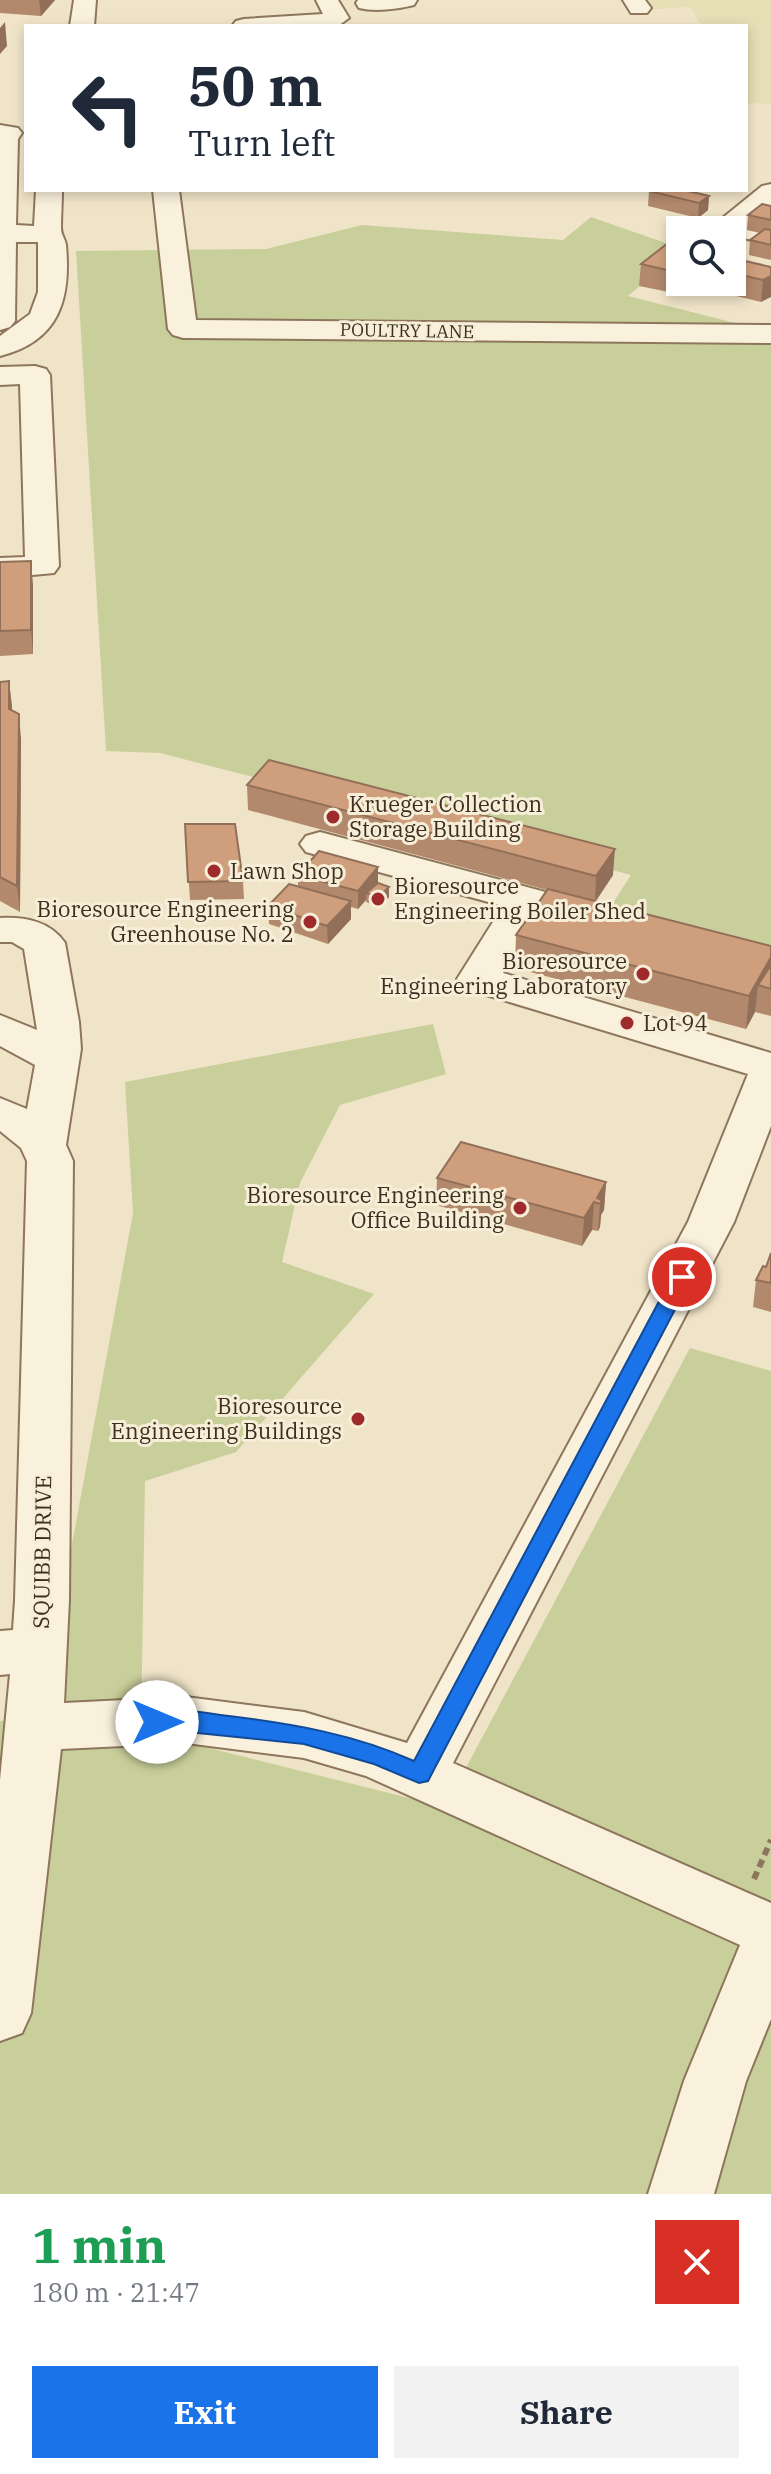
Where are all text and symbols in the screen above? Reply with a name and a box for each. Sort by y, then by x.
text: 50 m [188,49,323,121]
icon: left [56,56,160,160]
text: Turn left [188,119,335,166]
map controls [666,216,746,296]
button: search [666,216,746,296]
street label: POULTRY LANE [340,318,474,343]
place label: Krueger Collection Storage Building [349,789,542,843]
marker: Krueger Collection Storage Building [324,808,342,826]
place label: Lawn Shop [230,856,344,885]
marker: Lawn Shop [205,862,223,880]
place label: Bioresource Engineering Boiler Shed [394,871,646,925]
marker: Bioresource Engineering Boiler Shed [369,890,387,908]
place label: Bioresource Engineering Greenhouse No. 2 [36,894,294,948]
marker: Bioresource Engineering Greenhouse No. 2 [301,913,319,931]
place label: Bioresource Engineering Laboratory [380,946,627,1000]
marker: Bioresource Engineering Laboratory [634,965,652,983]
place label: Lot 94 [643,1008,708,1037]
marker: Lot 94 [618,1014,636,1032]
place label: Bioresource Engineering Office Building [246,1180,504,1234]
marker: Bioresource Engineering Office Building [511,1199,529,1217]
pin [648,1243,716,1311]
icon: arrive [660,1255,704,1299]
place label: Bioresource Engineering Buildings [111,1391,342,1445]
marker: Bioresource Engineering Buildings [349,1410,367,1428]
street label: SQUIBB DRIVE [26,1475,57,1629]
position arrow [115,1680,199,1764]
text: 1 min [32,2214,166,2276]
button: close [655,2220,739,2304]
text: 180 m · 21:47 [32,2275,200,2309]
button: Exit [32,2366,378,2458]
button: Share [394,2366,739,2458]

